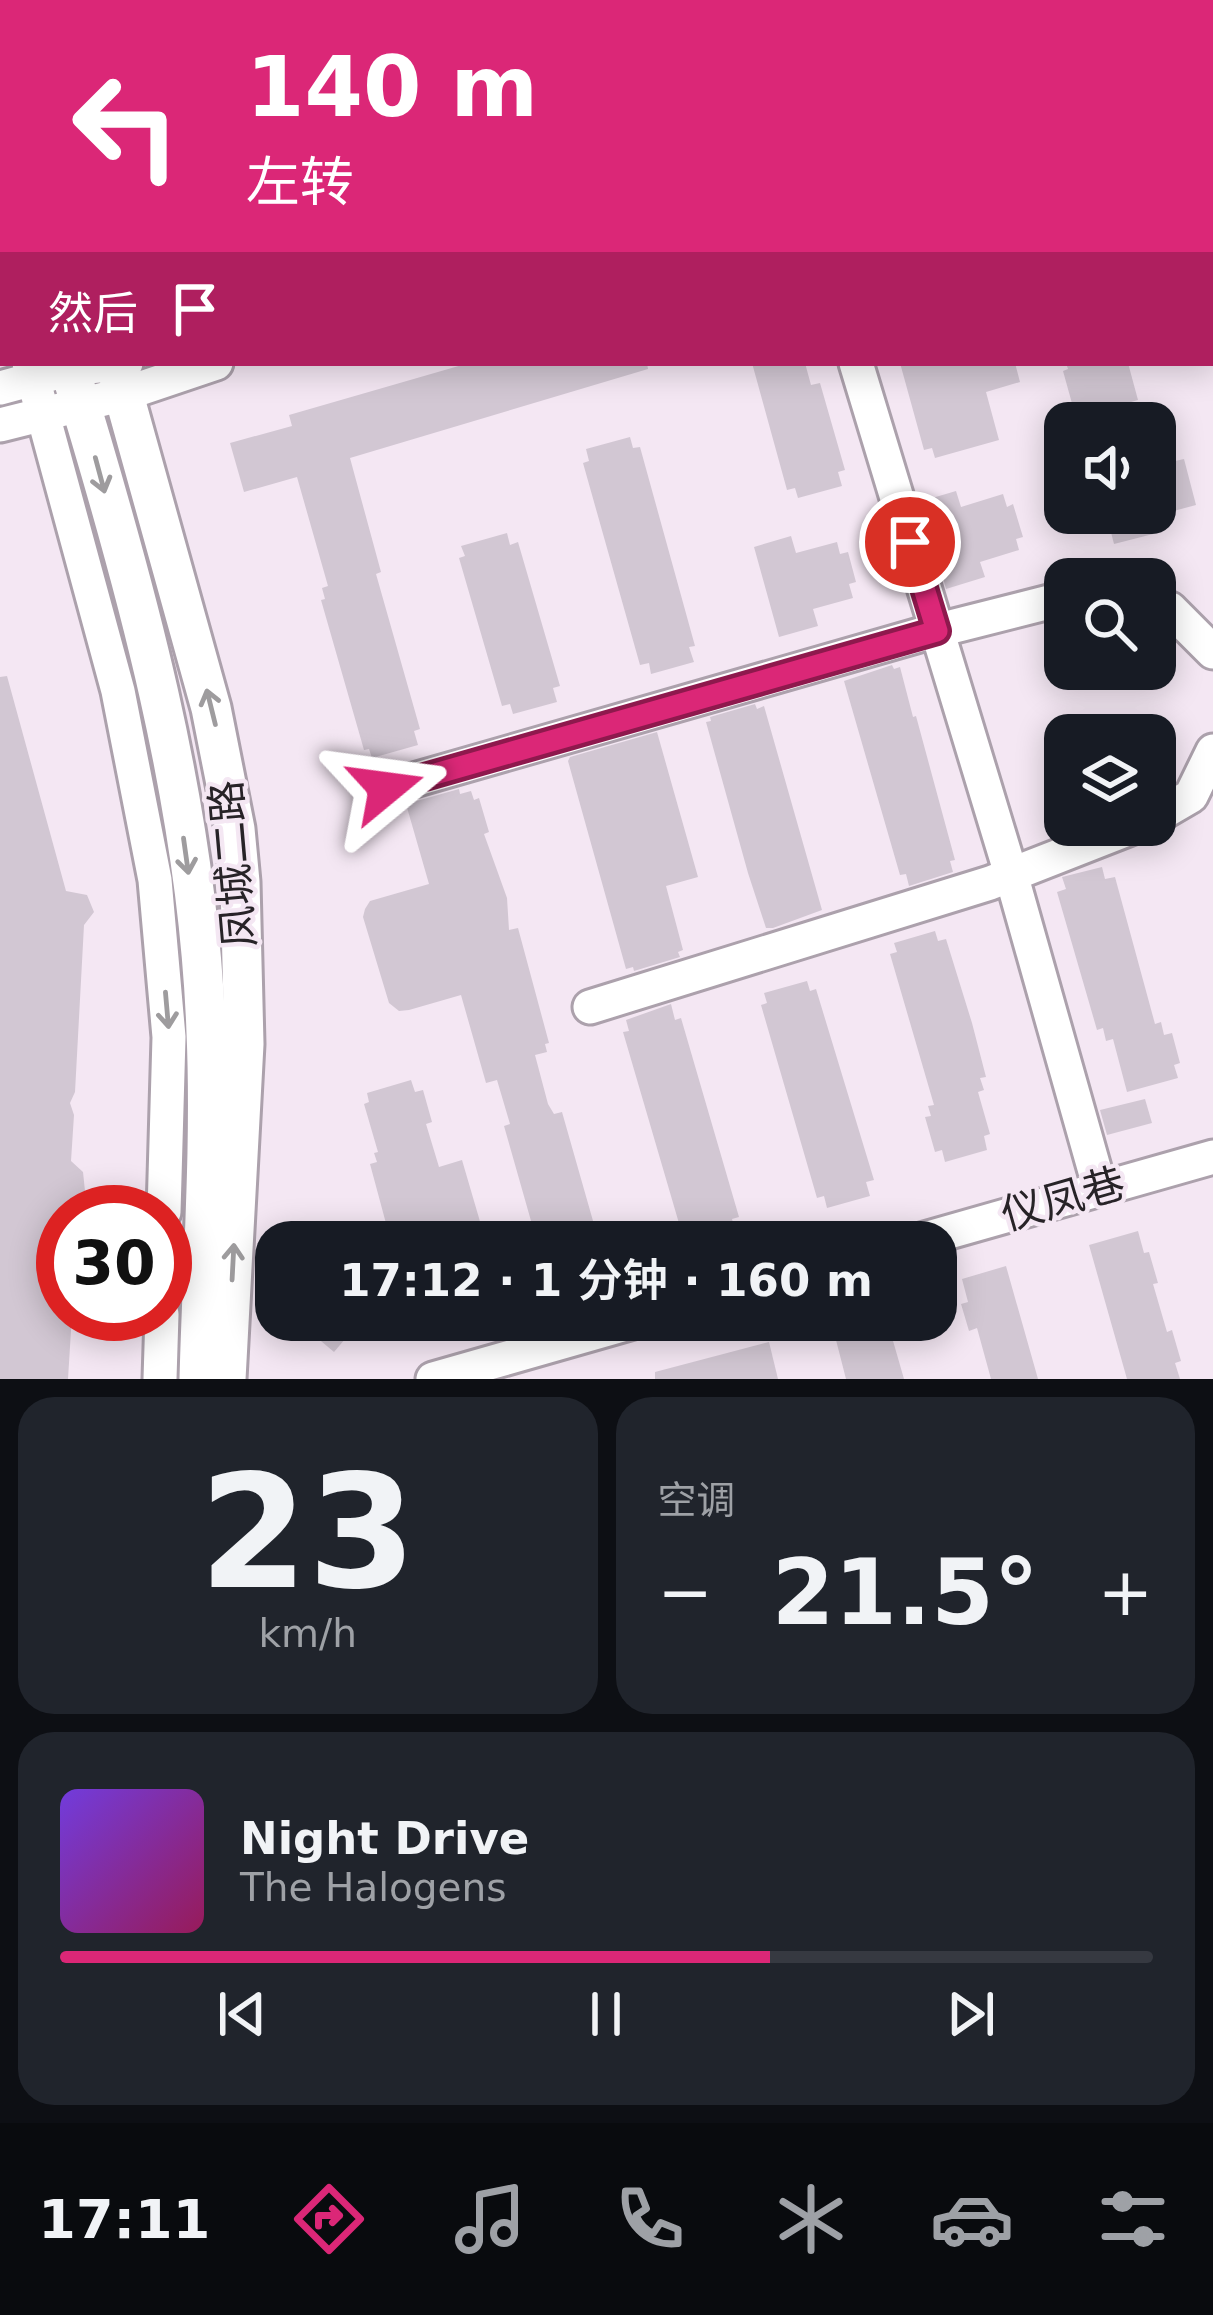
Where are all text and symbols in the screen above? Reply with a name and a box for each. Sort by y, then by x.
text: 140 m [246,38,538,136]
icon: left [48,48,204,204]
text: 左转 [246,151,354,214]
icon: arrive [162,276,228,342]
text: 然后 [48,287,138,340]
map controls [1044,402,1176,846]
button: sound [1044,402,1176,534]
one-way arrow [91,456,113,494]
pin [859,491,961,593]
icon: arrive [877,509,943,575]
button: search [1044,558,1176,690]
one-way arrow [198,689,220,727]
button: layers [1044,714,1176,846]
position arrow [323,725,449,851]
street label: 凤城二路 [201,778,265,950]
one-way arrow [175,835,198,874]
one-way arrow [156,990,179,1029]
street label: 仪凤巷 [996,1158,1130,1240]
speed limit sign: 30 [36,1185,192,1341]
one-way arrow [222,1243,245,1282]
text: 17:12 · 1 分钟 · 160 m [339,1254,873,1307]
text: 23 [199,1442,416,1624]
text: 空调 [658,1478,736,1523]
text: 21.5° [772,1540,1039,1645]
text: − [658,1554,713,1631]
text: + [1098,1554,1153,1631]
text: km/h [259,1611,357,1656]
text: Night Drive [240,1812,529,1865]
text: The Halogens [240,1865,507,1910]
icon: previous [209,1981,275,2047]
icon: pause [573,1981,639,2047]
icon: next [938,1981,1004,2047]
icon: directions [287,2177,371,2261]
icon: music [448,2177,532,2261]
icon: phone [608,2177,692,2261]
icon: climate [769,2177,853,2261]
icon: car [930,2177,1014,2261]
icon: filters [1091,2177,1175,2261]
text: 17:11 [38,2188,210,2251]

